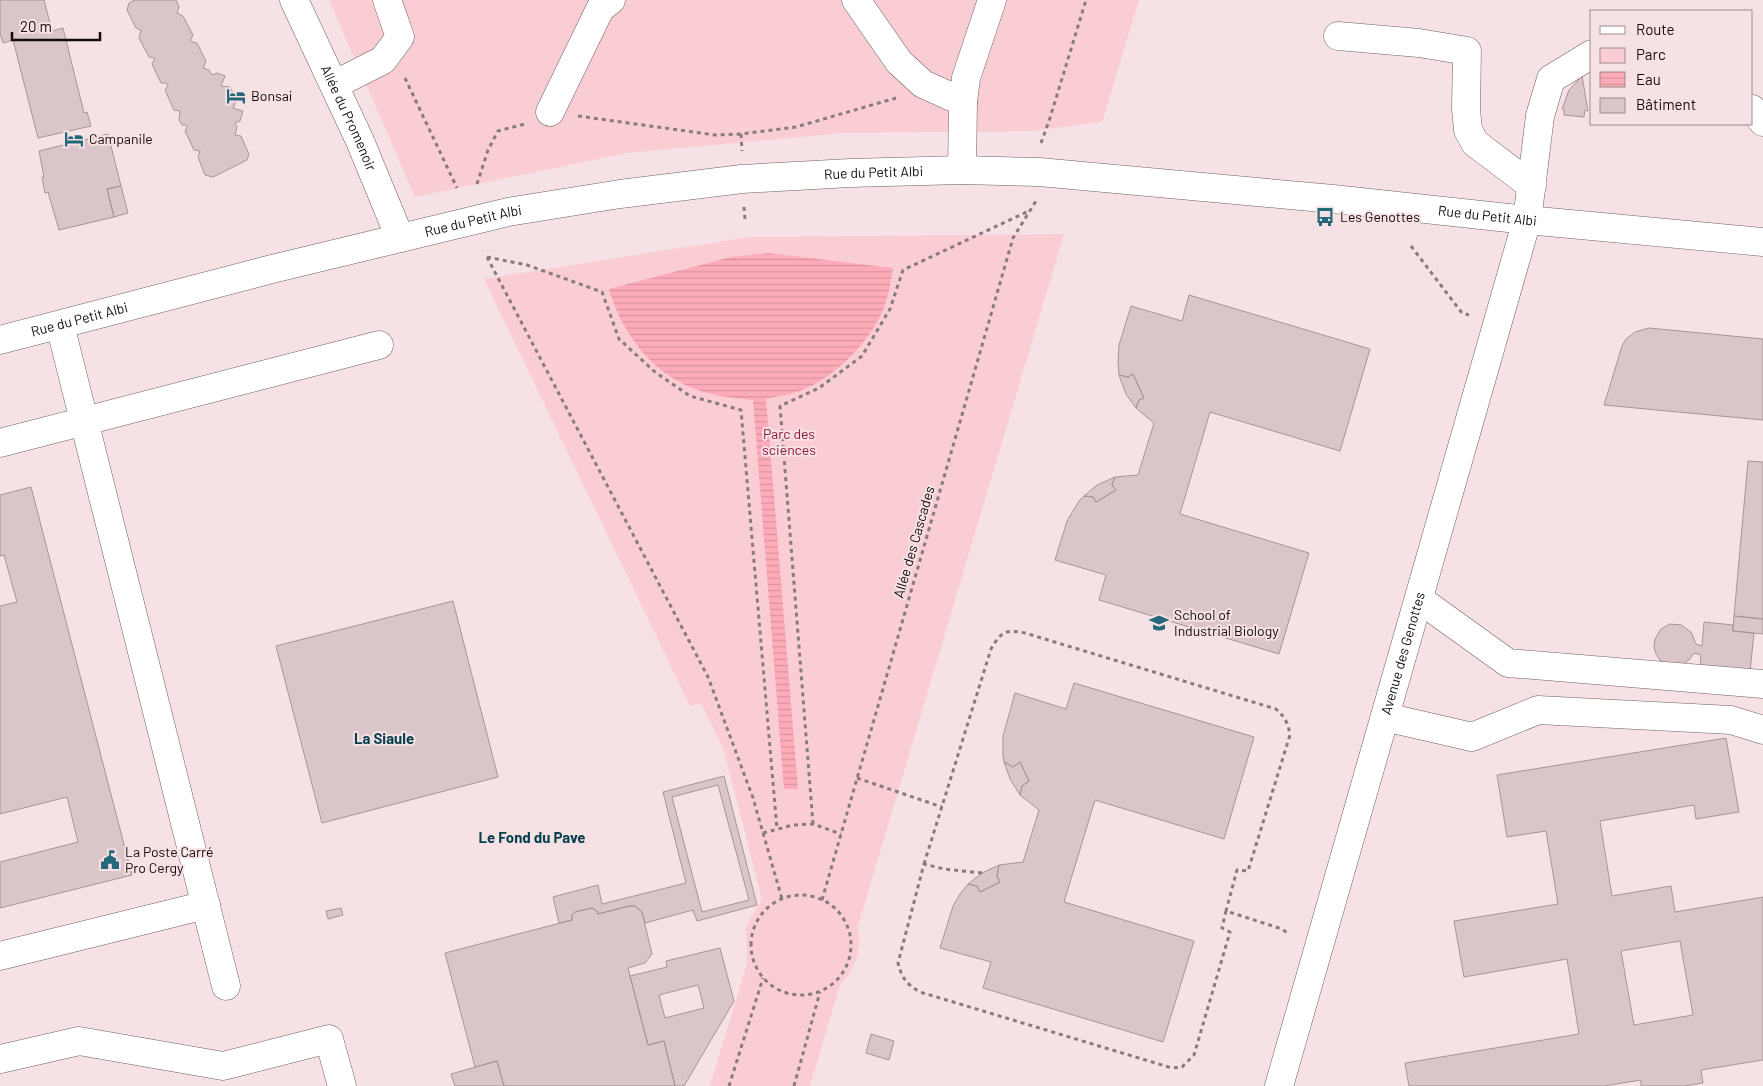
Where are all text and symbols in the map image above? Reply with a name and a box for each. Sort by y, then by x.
scale bar [12,10,100,42]
legend [1590,10,1753,125]
text: 20 m [20,17,52,35]
text: Route [1636,20,1675,38]
text: Parc [1636,45,1666,63]
street label: Allée du Promenoir [318,62,380,173]
text: Eau [1636,70,1661,88]
hotel icon: Bonsai [225,85,247,107]
place label: Bonsai [251,87,292,104]
text: Bâtiment [1636,95,1696,113]
hotel icon: Campanile [63,128,85,150]
place label: Campanile [89,130,153,147]
street label: Rue du Petit Albi [823,162,923,182]
street label: Rue du Petit Albi [423,201,523,240]
street label: Rue du Petit Albi [1437,201,1538,229]
bus stop icon: Les Genottes [1314,206,1336,228]
place label: Les Genottes [1340,208,1420,225]
street label: Rue du Petit Albi [29,298,129,340]
park label: Parc des sciences [762,425,816,458]
street label: Allée des Cascades [889,484,938,600]
street label: Avenue des Genottes [1377,590,1428,717]
place label: School of Industrial Biology [1174,606,1279,639]
school or university icon: School of Industrial Biology [1148,612,1170,634]
district label: La Siaule [354,729,414,747]
district label: Le Fond du Pave [478,828,586,846]
place label: La Poste Carré Pro Cergy [125,843,214,876]
public building icon: La Poste Carré Pro Cergy [99,849,121,871]

